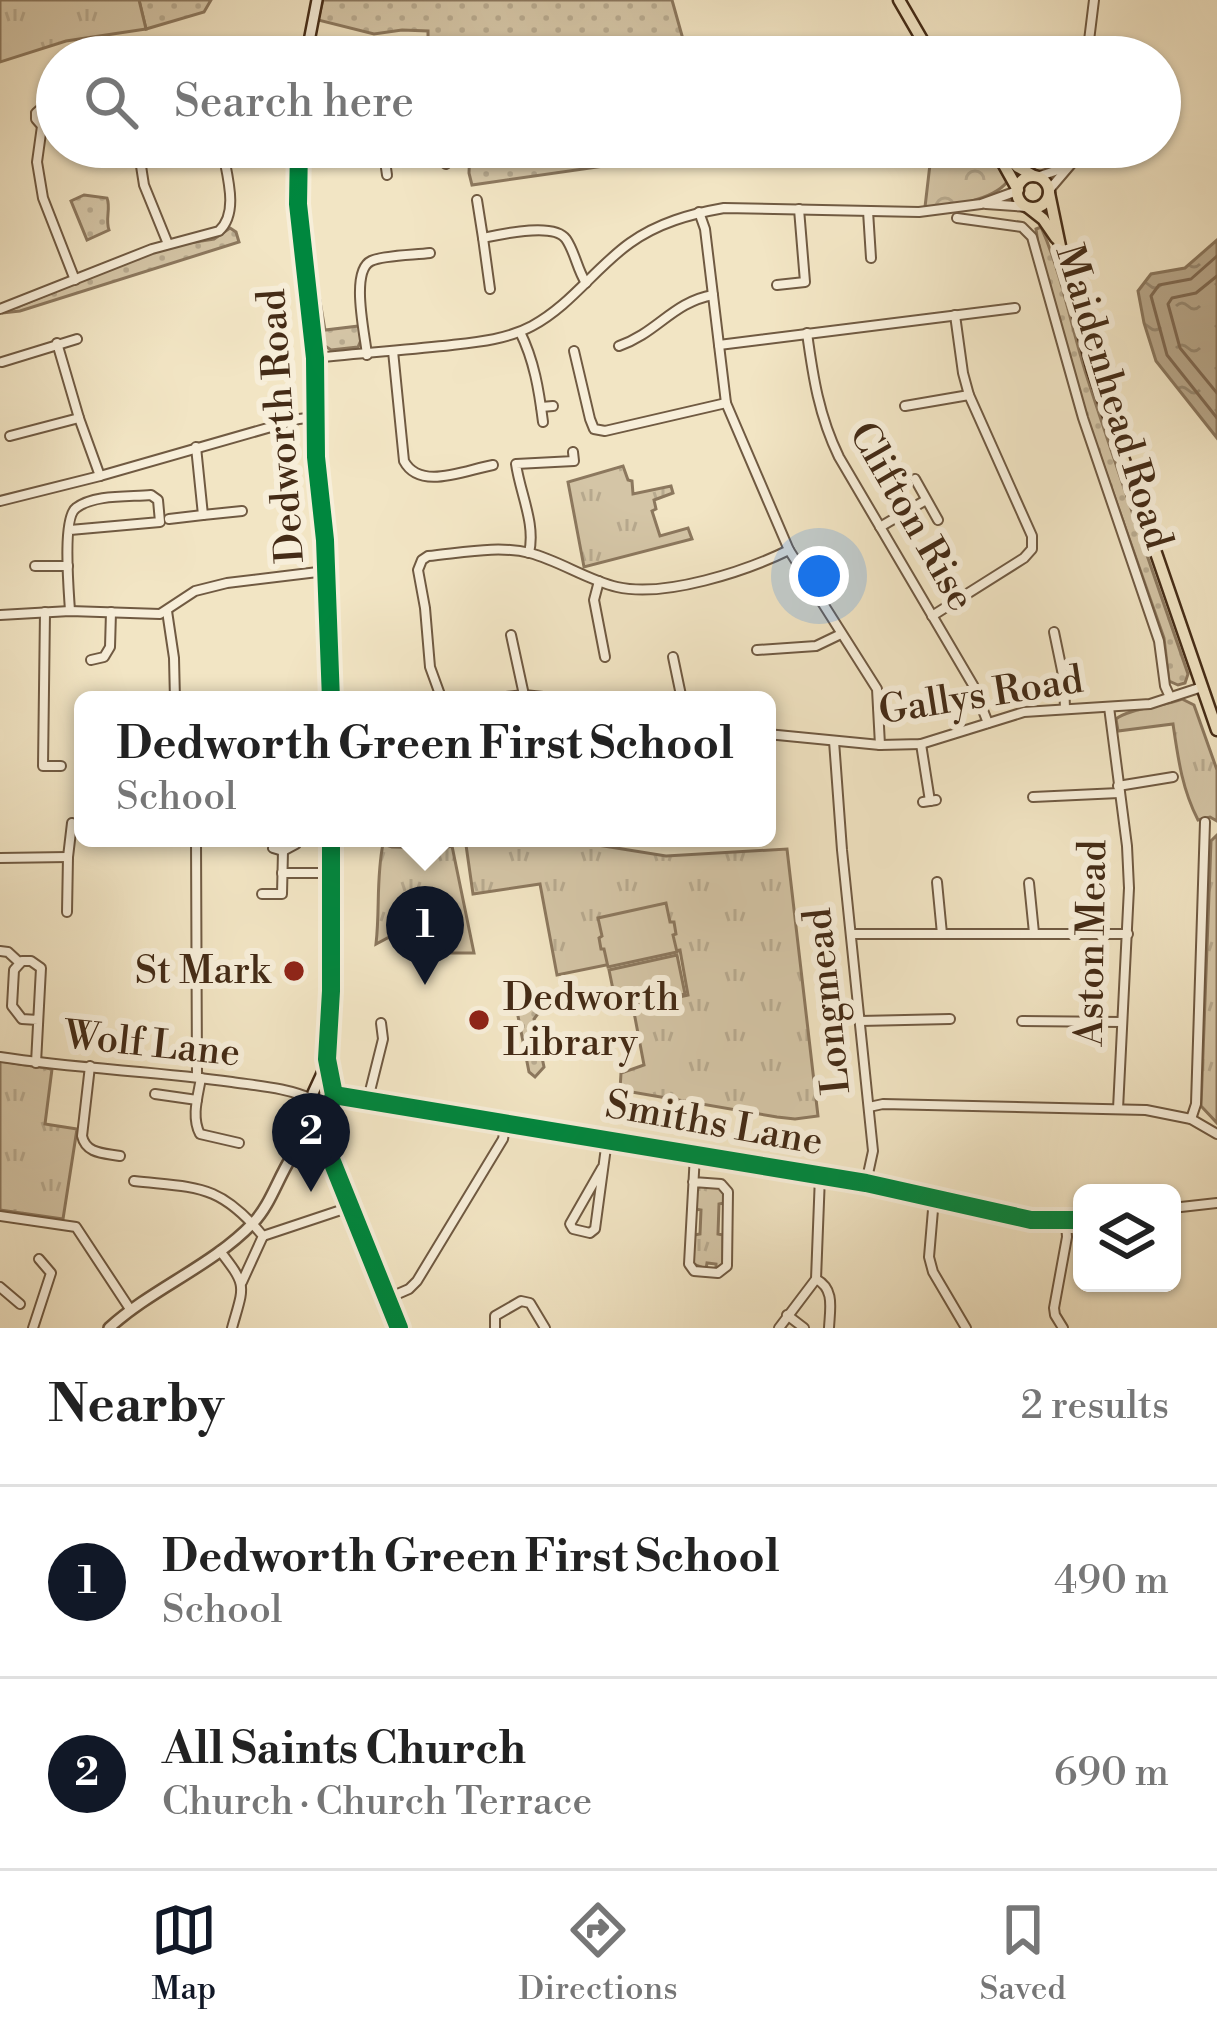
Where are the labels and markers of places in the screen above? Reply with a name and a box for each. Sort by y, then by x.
pin: 1 [386,886,464,985]
place label: St Mark [135,947,272,996]
marker: St Mark [281,958,307,984]
place label: Dedworth Library [503,974,679,1068]
marker: Dedworth Library [466,1007,492,1033]
pin: 2 [272,1093,350,1192]

